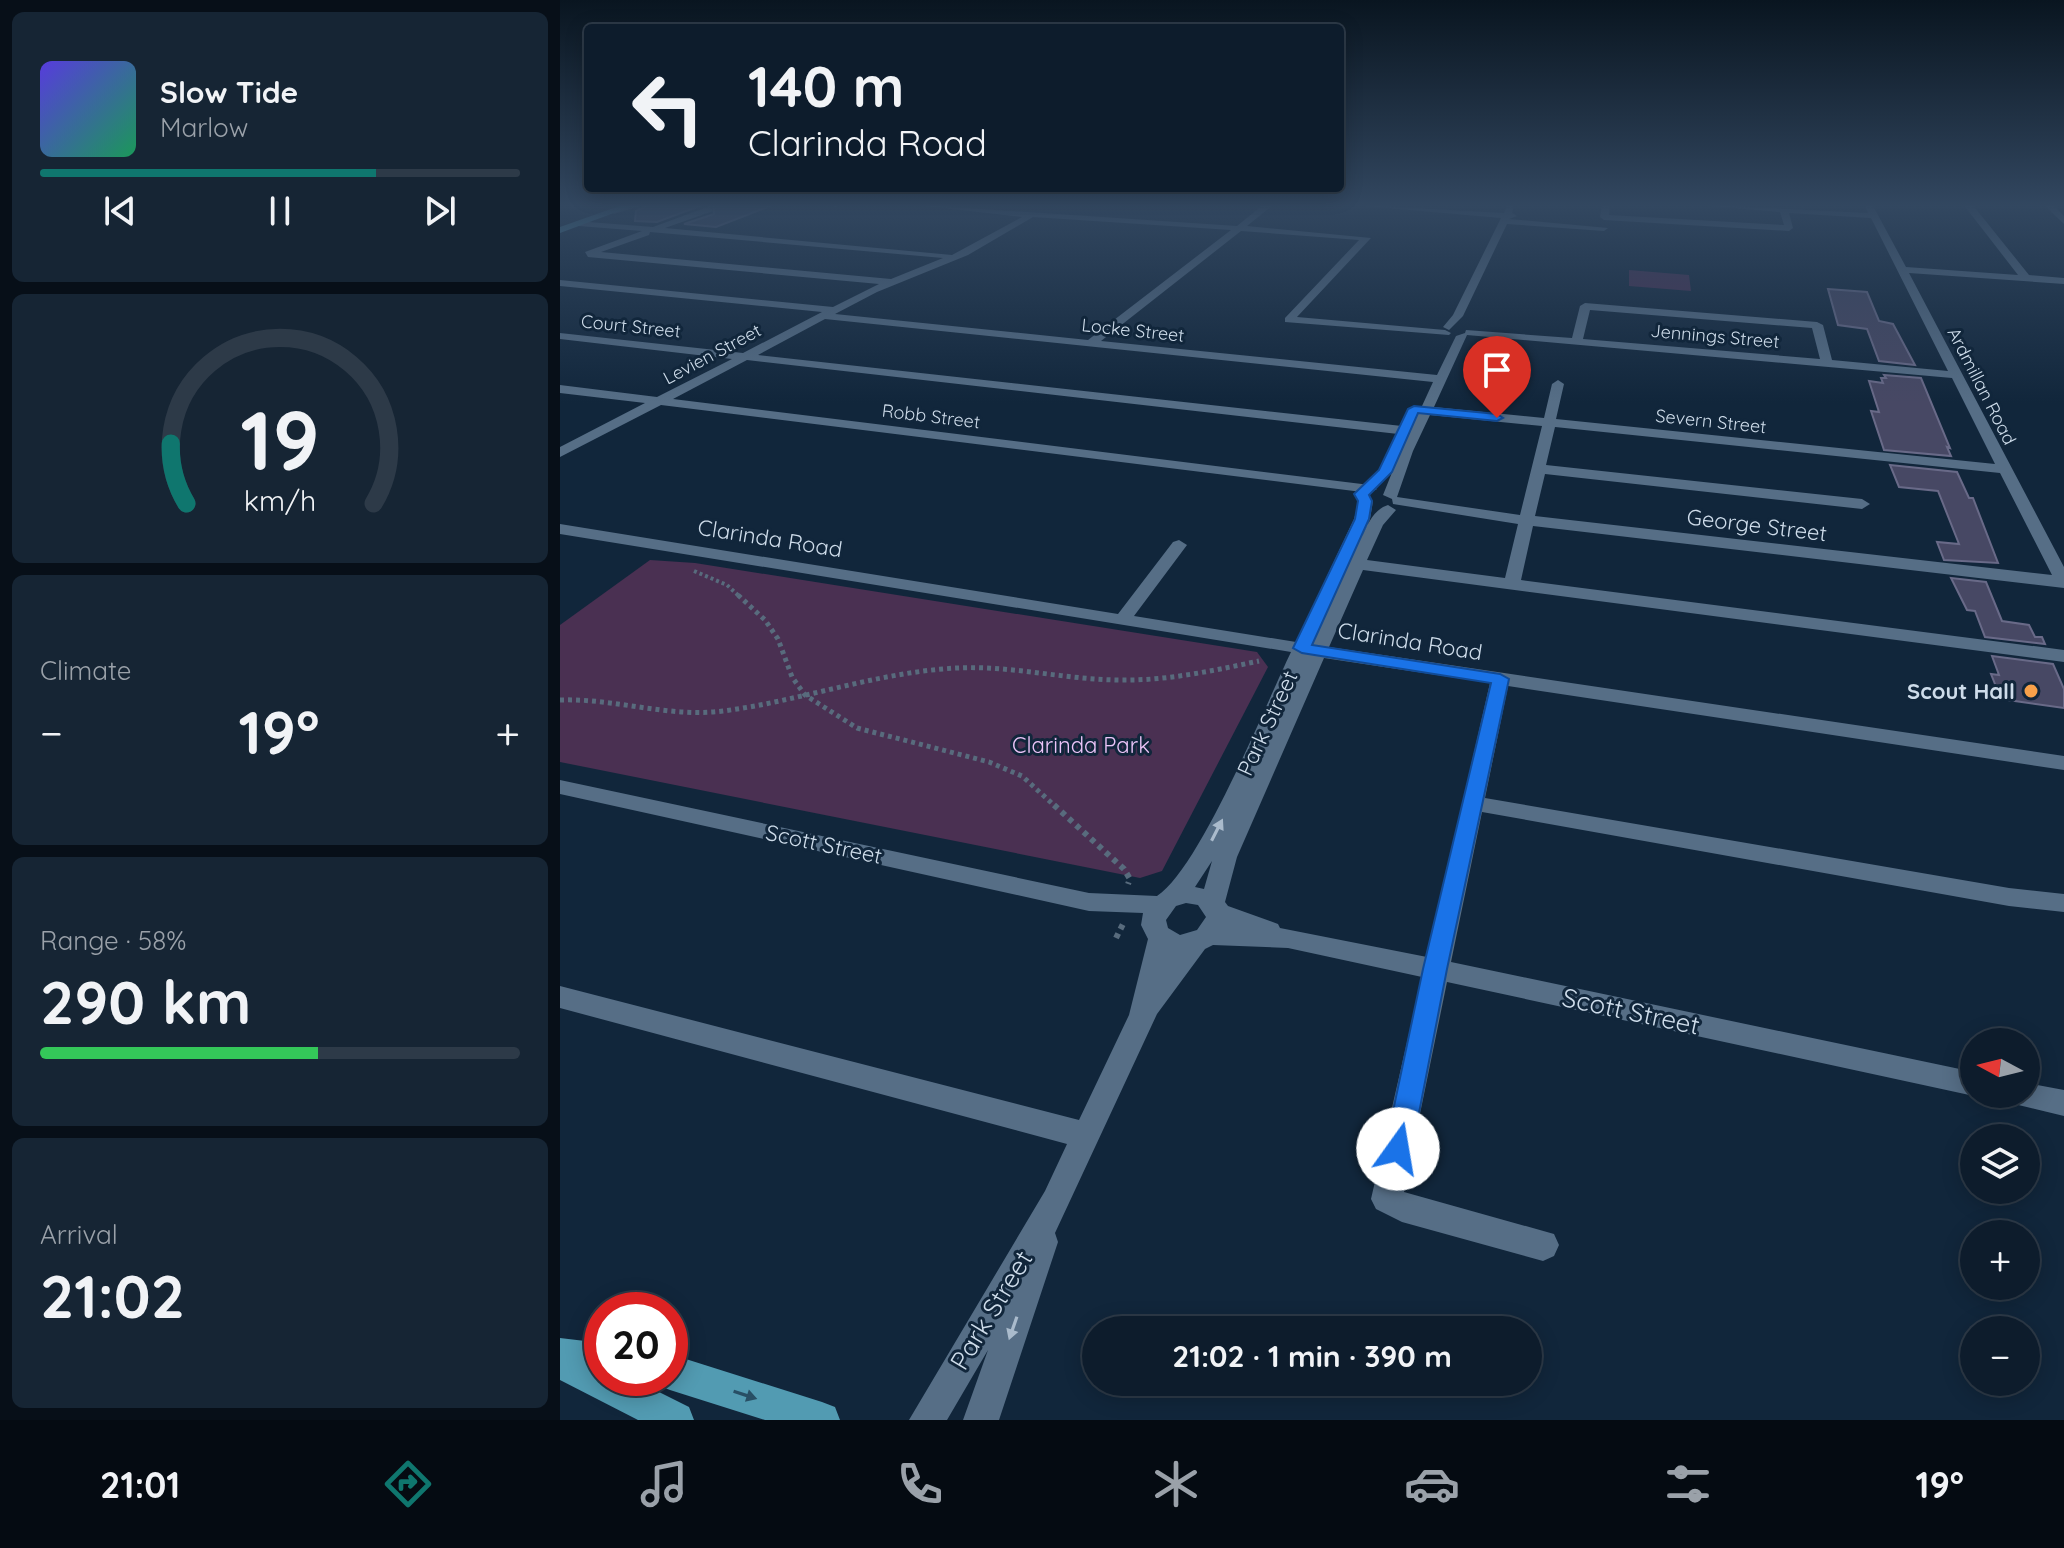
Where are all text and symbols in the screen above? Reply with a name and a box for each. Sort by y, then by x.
text: 140 m [748,51,904,121]
icon: left [616,56,720,160]
text: Slow Tide [160,73,298,111]
text: Marlow [160,111,248,144]
text: Clarinda Road [748,120,987,165]
icon: previous [98,189,142,233]
icon: pause [258,189,302,233]
icon: next [418,189,462,233]
street label: Court Street [580,309,682,343]
street label: Locke Street [1080,313,1186,347]
street label: Levien Street [659,319,765,389]
street label: Jennings Street [1650,319,1780,353]
street label: Ardmillan Road [1943,324,2021,448]
pin [1463,336,1531,418]
icon: arrive [1475,348,1519,392]
text: 19 [240,387,320,491]
street label: Robb Street [881,399,981,433]
street label: Severn Street [1654,404,1768,438]
text: km/h [244,483,316,519]
street label: George Street [1685,503,1829,547]
street label: Clarinda Road [696,513,844,563]
street label: Clarinda Road [1336,616,1484,666]
text: Climate [40,654,131,687]
street label: Park Street [1230,666,1304,780]
place label: Scout Hall [1907,677,2015,705]
marker: Scout Hall [2022,682,2040,700]
text: 19° [239,694,320,769]
text: − [40,705,63,760]
text: + [495,705,520,760]
park label: Clarinda Park [1012,731,1150,759]
street label: Scott Street [763,818,885,870]
one-way arrow [1211,818,1224,841]
text: Range · 58% [40,924,186,957]
text: 290 km [40,964,251,1039]
street label: Scott Street [1559,980,1703,1042]
north arrow [1960,1028,2040,1108]
map controls [1960,1028,2040,1396]
position arrow [1356,1107,1440,1191]
button: layers [1960,1124,2040,1204]
text: Arrival [40,1218,118,1251]
button: + [1960,1220,2040,1300]
street label: Park Street [943,1244,1039,1376]
text: 21:02 [40,1258,185,1333]
speed limit sign: 20 [584,1292,688,1396]
one-way arrow [1006,1316,1019,1340]
button: − [1960,1316,2040,1396]
text: 21:02 · 1 min · 390 m [1172,1337,1452,1375]
one-way arrow [733,1389,757,1401]
icon: directions [380,1456,436,1512]
icon: music [636,1456,692,1512]
icon: phone [892,1456,948,1512]
icon: climate [1148,1456,1204,1512]
icon: car [1404,1456,1460,1512]
icon: filters [1660,1456,1716,1512]
text: 21:01 [100,1462,180,1507]
text: 19° [1915,1462,1964,1507]

